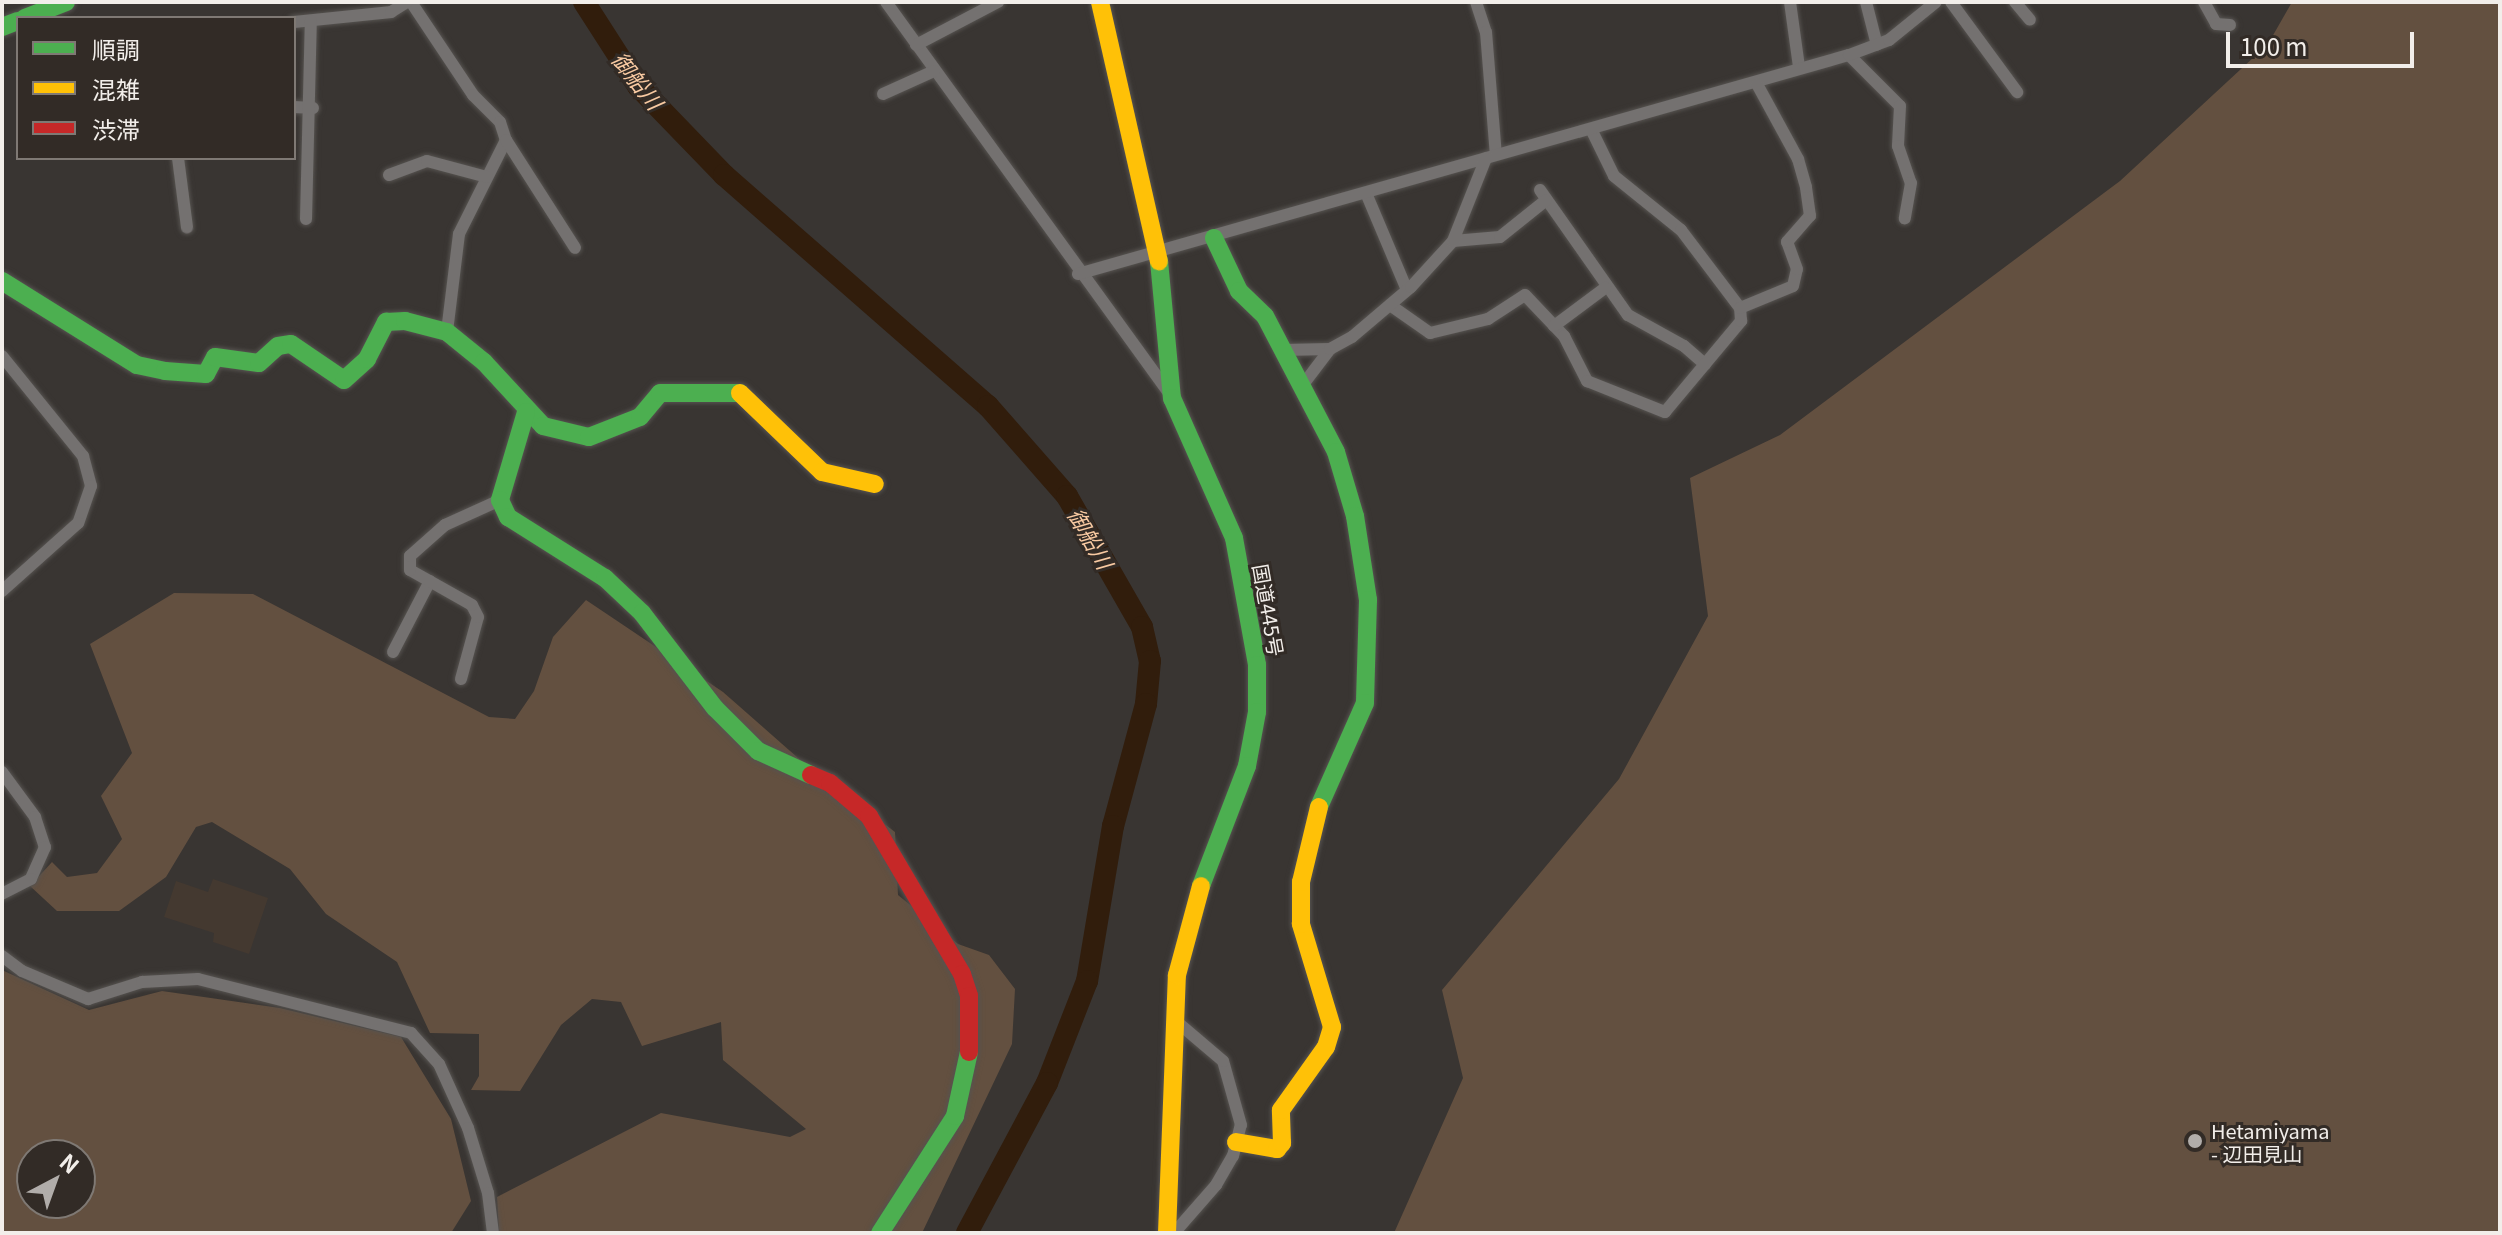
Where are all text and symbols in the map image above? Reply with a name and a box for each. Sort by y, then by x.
legend [16,16,296,160]
scale bar [2230,16,2418,66]
text: 100 m [2240,28,2308,63]
text: 順調 [92,31,140,66]
water label: 御船川 [607,46,669,114]
text: 混雑 [92,71,140,106]
text: 渋滞 [92,111,140,146]
water label: 御船川 [1063,503,1119,573]
street label: 国道445号 [1249,562,1289,658]
place label: Hetamiyama - 辺田見山 [2211,1118,2330,1165]
marker: Hetamiyama - 辺田見山 [2186,1132,2204,1150]
north arrow [16,1139,96,1219]
text: N [54,1145,87,1180]

